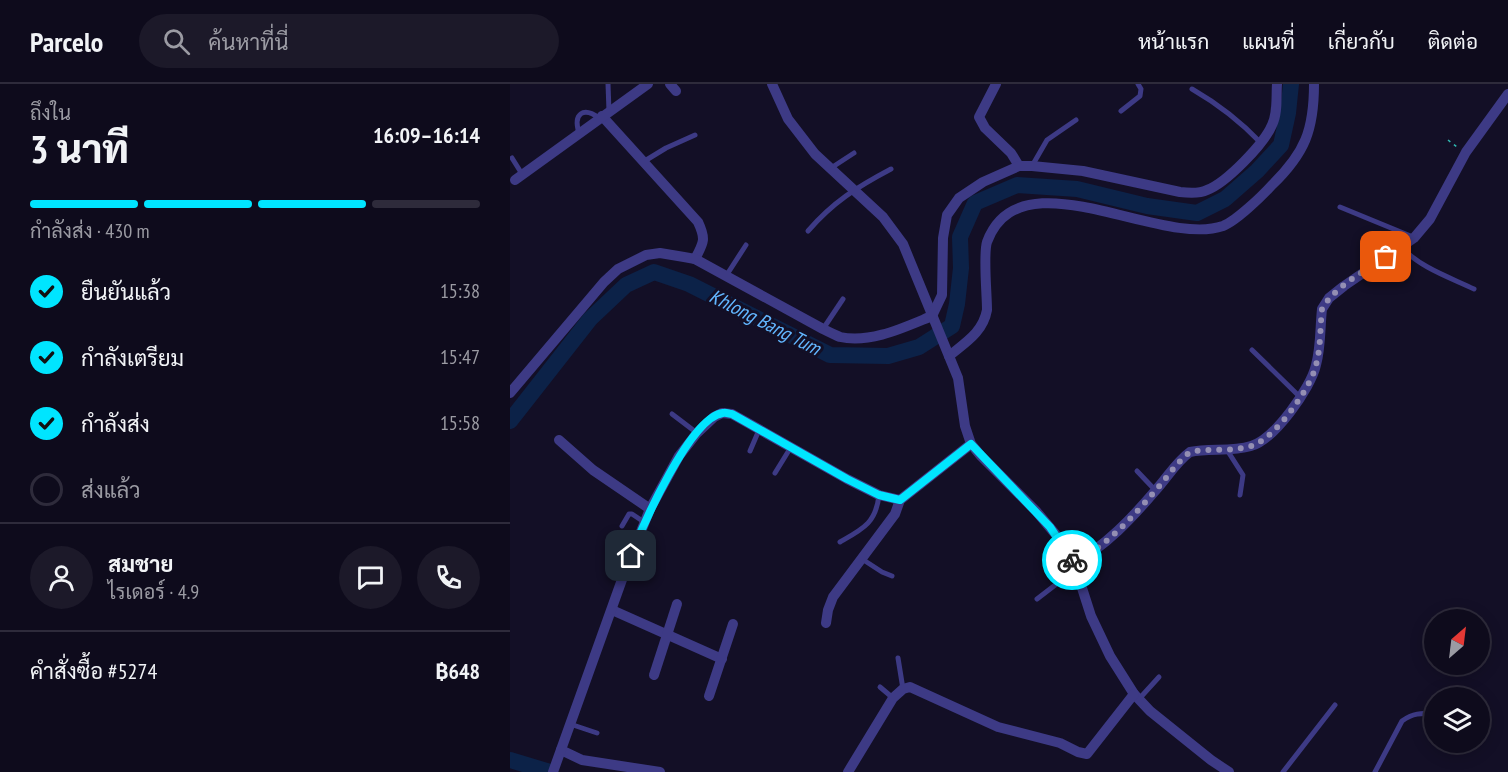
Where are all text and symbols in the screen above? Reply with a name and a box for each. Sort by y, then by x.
search box [139,14,559,68]
text: Parcelo [30,23,103,60]
icon: search [160,25,193,58]
text: ค้นหาที่นี่ [208,28,289,56]
text: หน้าแรก [1138,28,1209,55]
text: แผนที่ [1242,28,1295,55]
text: เกี่ยวกับ [1328,28,1395,55]
text: ติดต่อ [1428,28,1478,55]
text: ถึงใน [30,100,71,126]
text: 16:09–16:14 [373,121,480,149]
text: 3 นาที [30,123,129,174]
text: กำลังส่ง · 430 m [30,218,150,244]
pin [1360,231,1411,282]
icon: bag [1369,240,1402,273]
icon: check [30,275,63,308]
text: ยืนยันแล้ว [81,278,171,306]
text: 15:38 [440,278,480,304]
water label: Khlong Bang Tum [705,283,826,362]
icon: check [30,341,63,374]
text: กำลังเตรียม [81,344,184,372]
text: 15:47 [440,344,480,370]
icon: check [30,407,63,440]
text: กำลังส่ง [81,410,150,438]
text: 15:58 [440,410,480,436]
text: ส่งแล้ว [81,476,141,504]
pin [605,530,656,581]
courier [1042,530,1102,590]
icon: home [614,539,647,572]
icon: bike [1056,544,1089,577]
button: person [30,546,93,609]
button: chat [339,546,402,609]
button: phone [417,546,480,609]
text: สมชาย [108,550,174,578]
text: ไรเดอร์ · 4.9 [108,579,199,605]
north arrow [1424,609,1490,675]
map controls [1424,609,1490,753]
text: คำสั่งซื้อ #5274 [30,657,157,685]
text: ฿648 [435,657,480,685]
button: layers [1424,687,1490,753]

